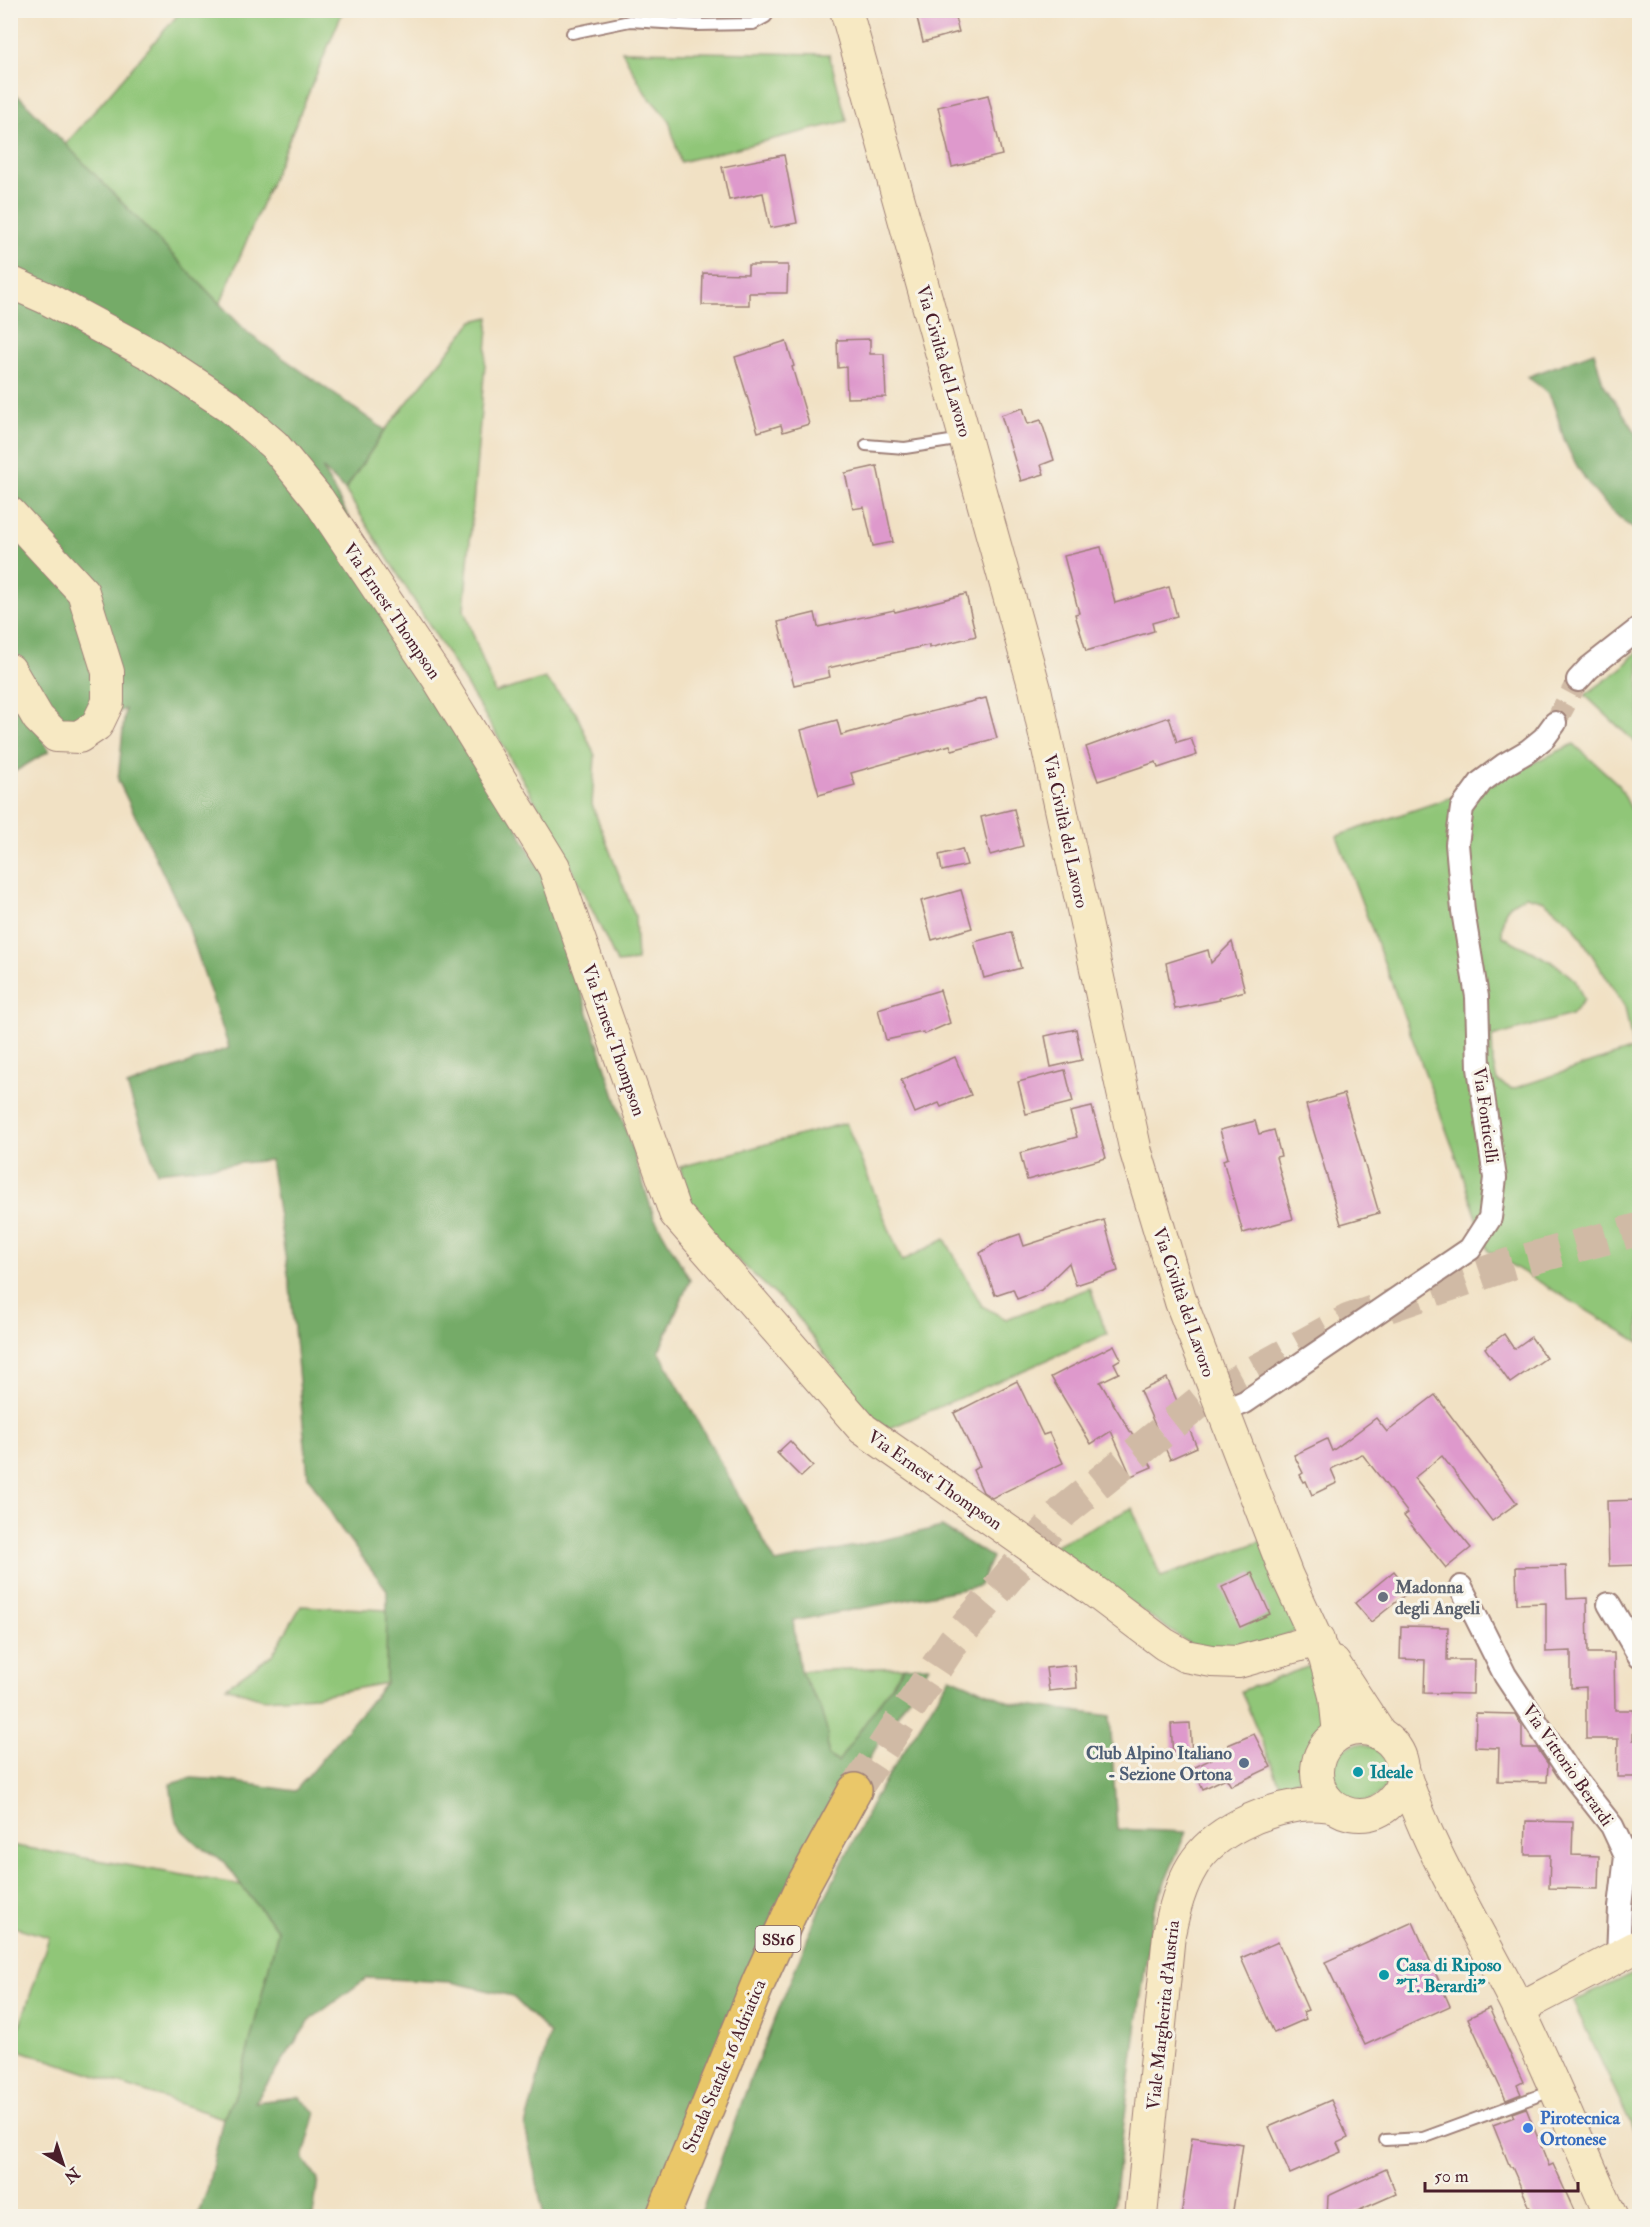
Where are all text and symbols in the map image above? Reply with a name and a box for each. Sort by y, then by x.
street label: Via Civiltà del Lavoro [911,282,976,440]
street label: Via Ernest Thompson [337,539,446,684]
street label: Via Civiltà del Lavoro [1038,752,1093,911]
street label: Via Ernest Thompson [577,961,650,1119]
street label: Via Fonticelli [1467,1066,1504,1165]
street label: Via Civiltà del Lavoro [1147,1224,1220,1380]
street label: Via Ernest Thompson [863,1425,1007,1536]
place label: Madonna degli Angeli [1394,1576,1480,1620]
marker: Madonna degli Angeli [1376,1590,1390,1604]
street label: Via Vittorio Berardi [1517,1700,1618,1831]
place label: Club Alpino Italiano - Sezione Ortona [1086,1742,1233,1786]
marker: Club Alpino Italiano - Sezione Ortona [1237,1756,1251,1770]
place label: Ideale [1370,1761,1413,1784]
marker: Ideale [1351,1765,1365,1779]
street label: Viale Margherita d'Austria [1142,1918,1185,2111]
road number: SS16 [756,1926,800,1952]
place label: Casa di Riposo "T. Berardi" [1396,1954,1502,1998]
marker: Casa di Riposo "T. Berardi" [1377,1968,1391,1982]
street label: Strada Statale 16 Adriatica [678,1976,772,2156]
place label: Pirotecnica Ortonese [1540,2107,1620,2151]
marker: Pirotecnica Ortonese [1521,2121,1535,2135]
north arrow [33,2134,93,2194]
scale bar [1425,2155,1578,2193]
text: N [59,2162,84,2188]
text: 50 m [1434,2165,1469,2188]

